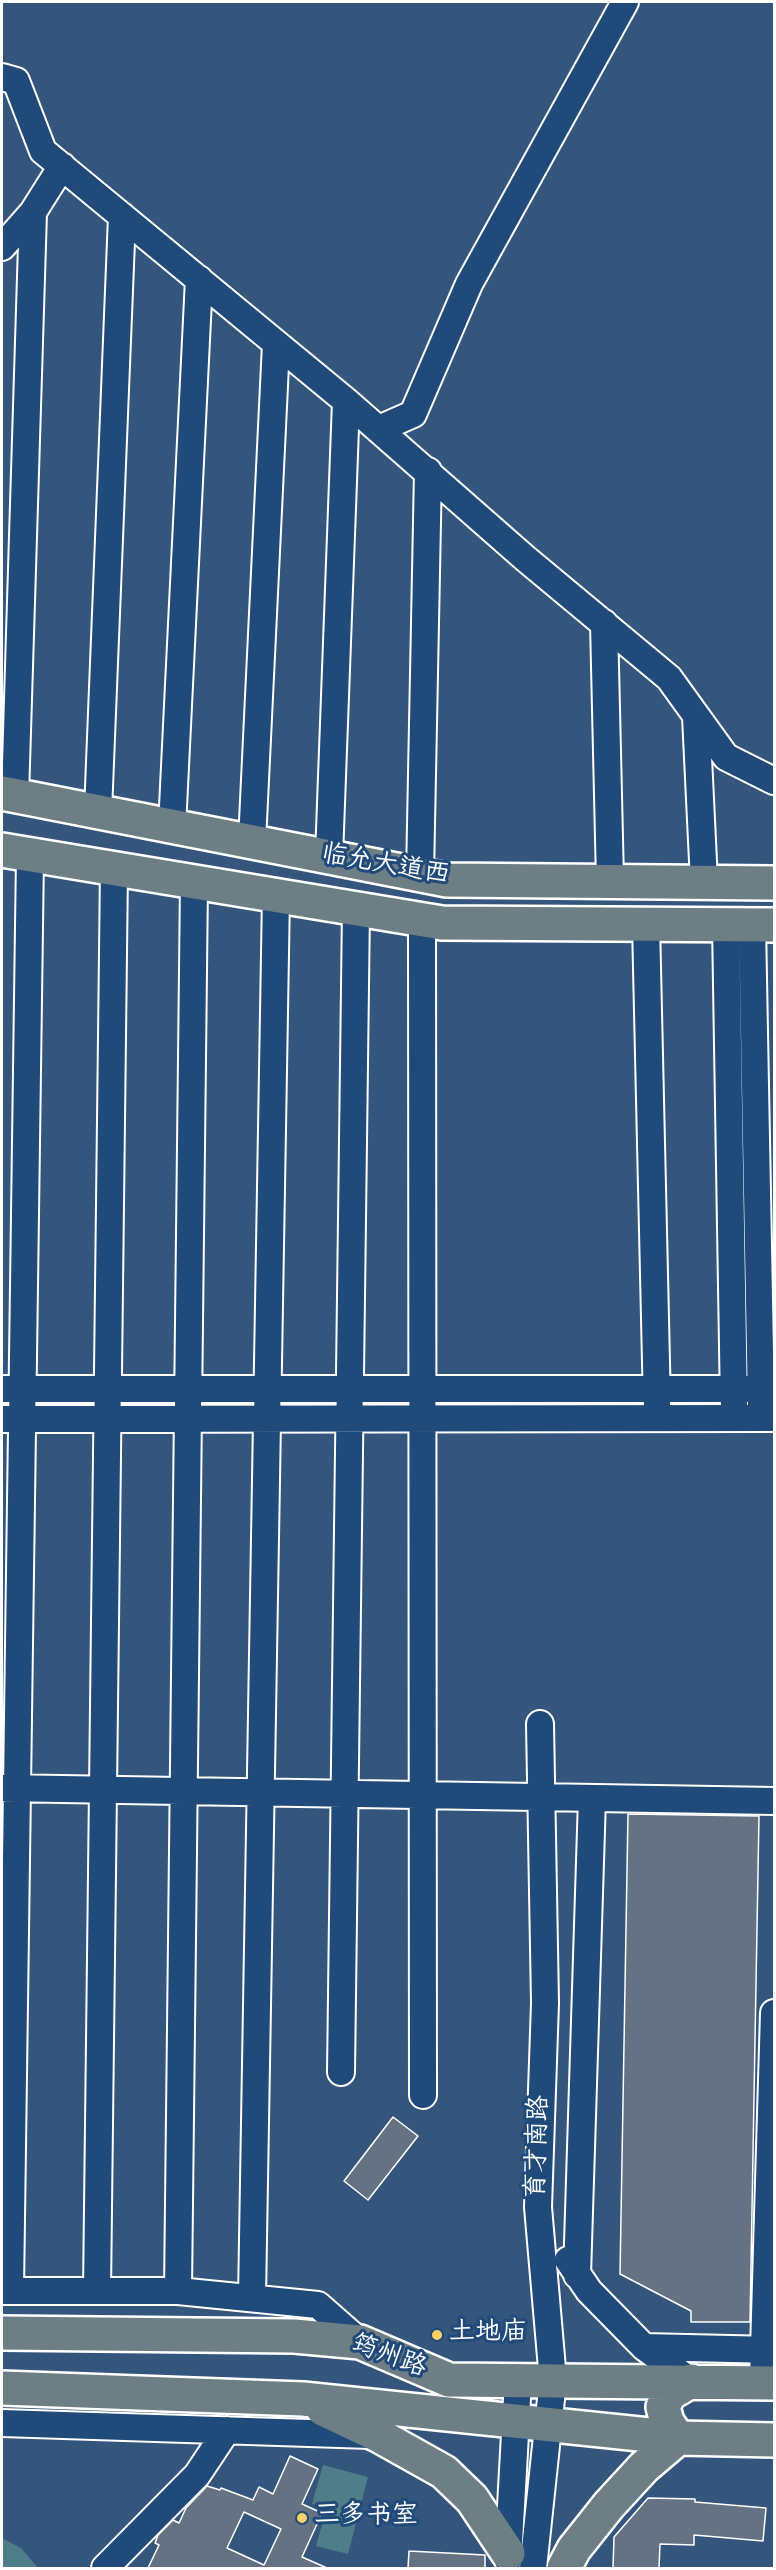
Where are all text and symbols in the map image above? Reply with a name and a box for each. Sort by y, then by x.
street label: 临允大道西 [318,840,452,894]
street label: 育才南路 [523,2094,557,2200]
place label: 土地庙 [449,2319,527,2351]
marker: 土地庙 [430,2328,444,2342]
street label: 筠州路 [346,2330,430,2386]
place label: 三多书室 [314,2502,418,2534]
marker: 三多书室 [295,2511,309,2525]

